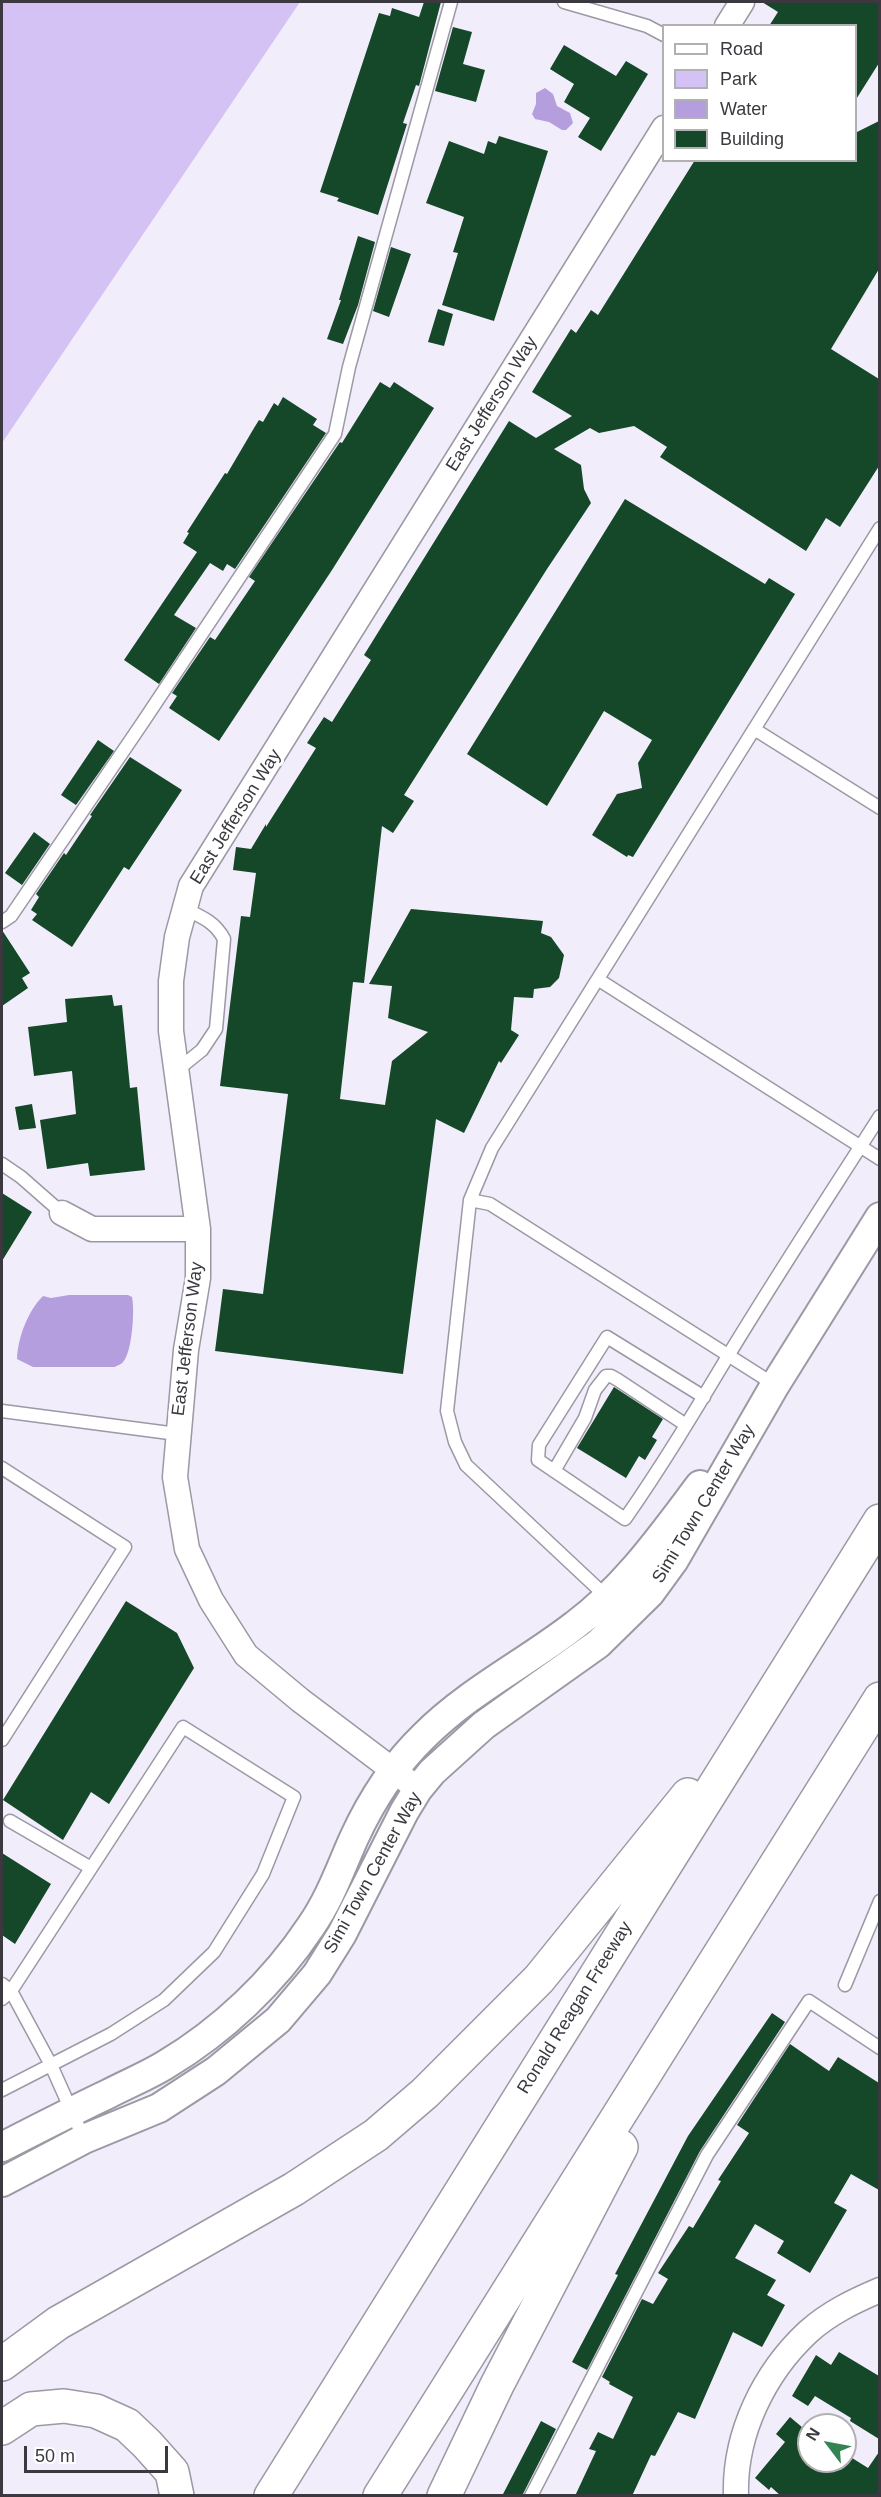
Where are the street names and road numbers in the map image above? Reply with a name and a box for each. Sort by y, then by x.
street label: East Jefferson Way [442,333,542,475]
street label: East Jefferson Way [186,746,286,888]
street label: East Jefferson Way [168,1261,208,1417]
street label: Simi Town Center Way [648,1421,760,1587]
street label: Simi Town Center Way [320,1788,426,1958]
street label: Ronald Reagan Freeway [513,1918,637,2098]

